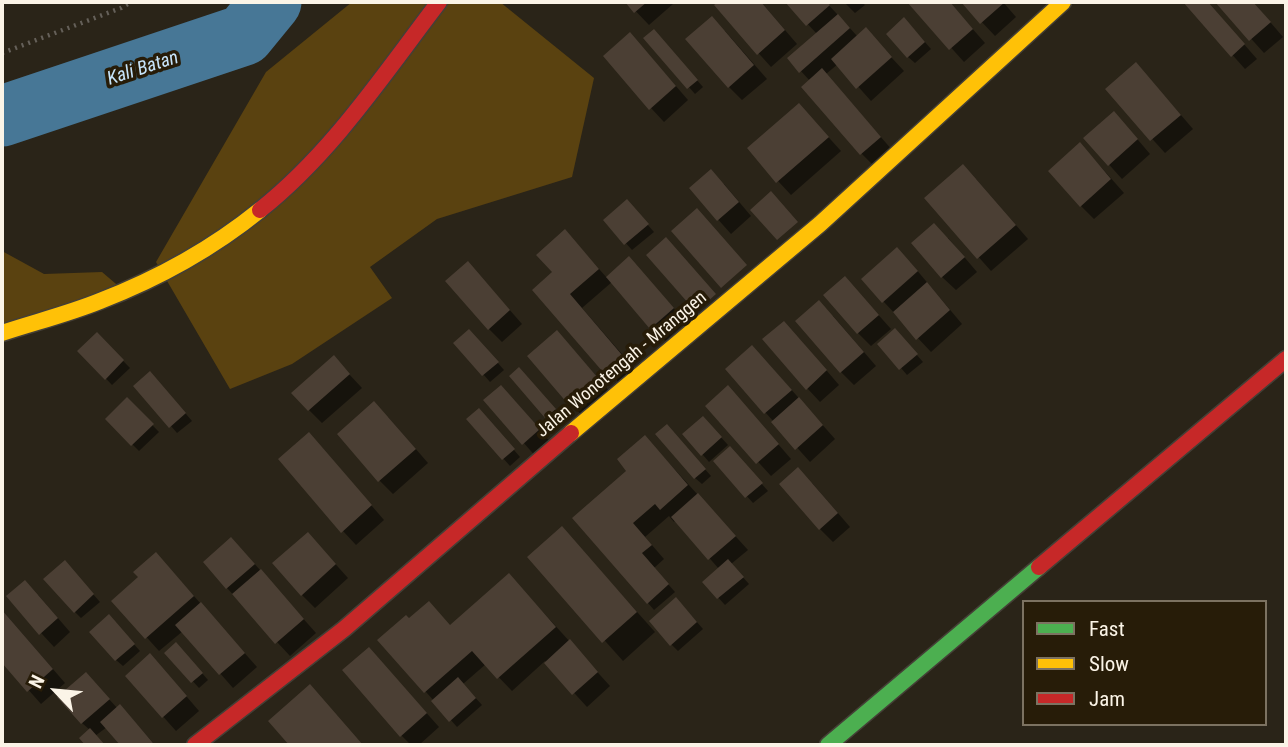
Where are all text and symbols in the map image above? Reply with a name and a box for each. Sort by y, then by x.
water label: Kali Batan [104,47,182,91]
street label: Jalan Wonotengah - Mranggen [533,287,711,443]
legend [1022,600,1267,726]
text: Fast [1089,617,1125,641]
text: Slow [1089,652,1129,676]
north arrow [21,656,91,726]
text: N [24,671,50,692]
text: Jam [1089,687,1125,711]

